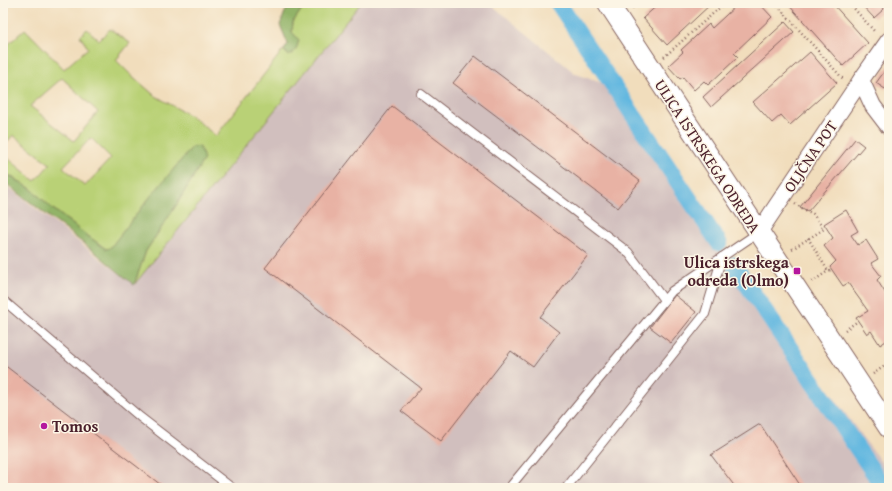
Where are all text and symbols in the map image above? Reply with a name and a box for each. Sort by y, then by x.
street label: ULICA ISTRSKEGA ODREDA [649,74,767,238]
street label: OLJČNA POT [777,115,843,197]
place label: Ulica istrskega odreda (Olmo) [684,250,790,292]
marker: Ulica istrskega odreda (Olmo) [792,266,802,276]
place label: Tomos [52,414,99,438]
marker: Tomos [39,421,49,431]

